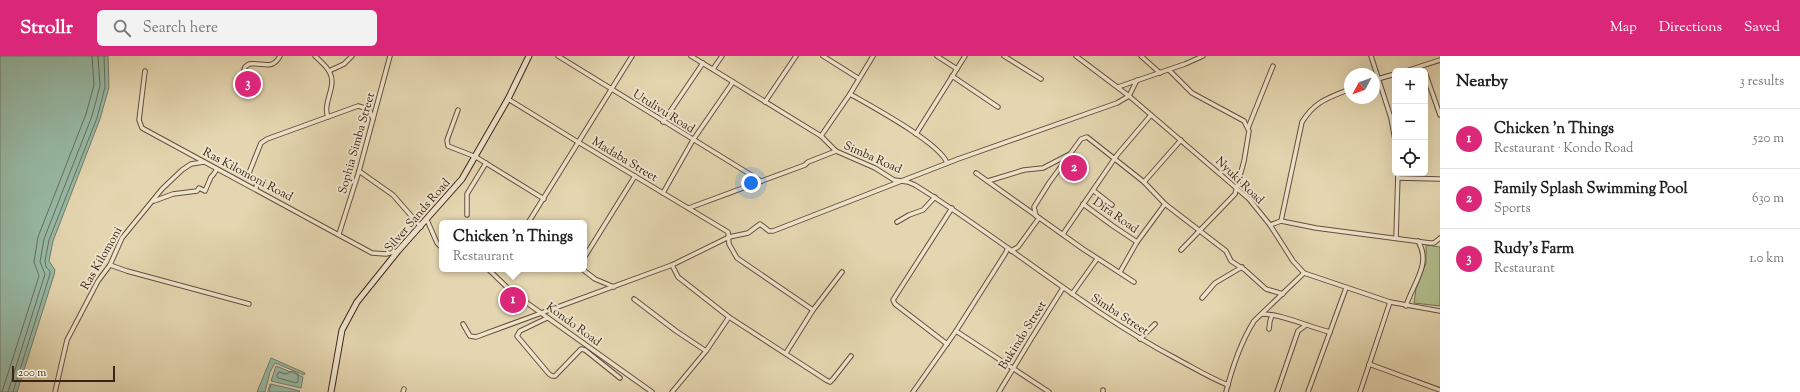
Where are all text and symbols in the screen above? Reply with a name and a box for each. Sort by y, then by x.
search box [97,10,377,46]
text: Strollr [20,15,73,42]
icon: search [111,17,133,39]
text: Search here [143,18,218,39]
text: Map [1610,18,1637,38]
text: Directions [1659,18,1722,38]
text: Saved [1744,18,1780,38]
north arrow [1344,68,1380,104]
map controls [1392,68,1428,176]
button: + [1392,68,1428,104]
pin: 3 [235,69,261,99]
text: Nearby [1456,70,1508,94]
text: 3 results [1739,73,1784,91]
street label: Utulivu Road [629,86,698,138]
street label: Sophia Simba Street [334,90,380,196]
button: − [1392,104,1428,140]
text: Chicken 'n Things [1494,119,1614,140]
text: 1 [1467,130,1471,148]
text: 520 m [1753,130,1784,148]
street label: Madaba Street [588,133,661,187]
street label: Simba Road [841,137,905,179]
button: locate [1392,140,1428,176]
text: Restaurant · Kondo Road [1494,140,1633,158]
street label: Ras Kilomoni Road [199,144,296,206]
pin: 2 [1061,153,1087,183]
street label: Nyuki Road [1211,153,1268,209]
your location [741,173,761,193]
street label: Silver Sands Road [380,174,455,257]
text: Family Splash Swimming Pool [1494,179,1688,200]
text: 2 [1466,190,1472,208]
text: 630 m [1752,190,1784,208]
street label: Dira Road [1089,193,1142,238]
text: Sports [1494,200,1531,218]
popup [439,220,587,272]
street label: Ras Kilomoni [77,223,127,293]
text: Chicken 'n Things [453,227,573,248]
text: Rudy's Farm [1494,239,1574,260]
text: Restaurant [453,248,514,266]
text: 3 [1466,250,1472,268]
text: 1.0 km [1749,250,1784,268]
text: Restaurant [1494,260,1555,278]
pin: 1 [500,285,526,315]
street label: Simba Street [1087,289,1152,340]
street label: Bukindo Street [995,298,1051,373]
street label: Kondo Road [542,299,605,351]
scale bar [12,364,115,383]
text: 200 m [18,365,46,381]

